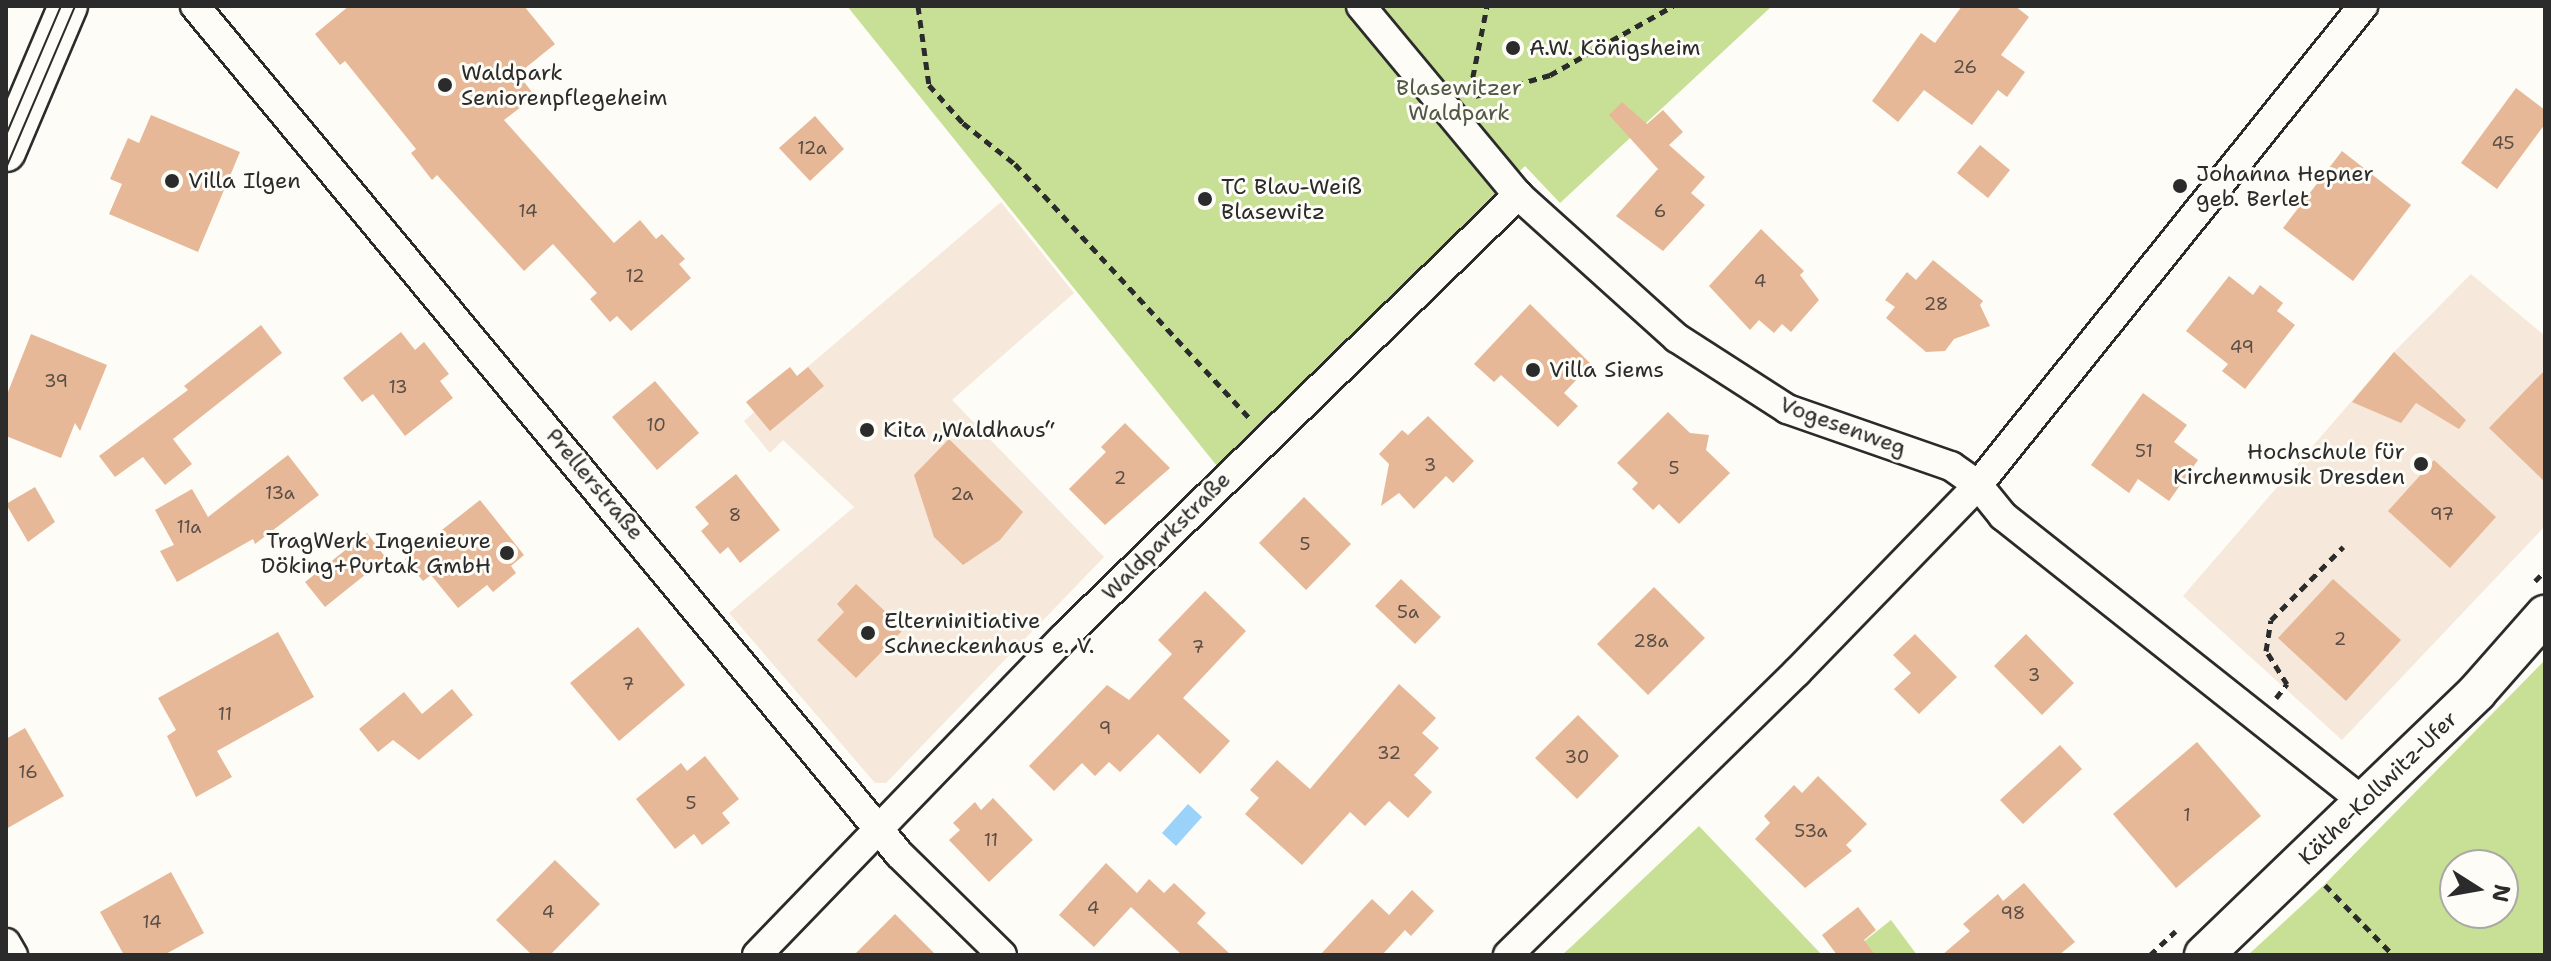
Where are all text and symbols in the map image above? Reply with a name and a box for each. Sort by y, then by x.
place label: A.W. Königsheim [1529,35,1701,61]
marker: A.W. Königsheim [1504,39,1522,57]
house number: 26 [1953,56,1977,78]
place label: Waldpark Seniorenpflegeheim [461,59,667,110]
park label: Blasewitzer Waldpark [1396,74,1522,126]
marker: Waldpark Seniorenpflegeheim [436,76,454,94]
house number: 45 [2491,132,2515,154]
house number: 12a [797,137,827,159]
place label: Johanna Hepner geb. Berlet [2196,160,2374,212]
place label: Villa Ilgen [188,168,301,194]
marker: Villa Ilgen [163,172,181,190]
place label: TC Blau-Weiß Blasewitz [1221,173,1362,224]
marker: Johanna Hepner geb. Berlet [2171,177,2189,195]
marker: TC Blau-Weiß Blasewitz [1196,190,1214,208]
house number: 14 [518,200,538,222]
house number: 6 [1654,200,1666,222]
house number: 12 [625,265,645,287]
house number: 4 [1754,270,1766,292]
house number: 28 [1924,293,1948,315]
house number: 49 [2230,336,2254,358]
place label: Villa Siems [1549,357,1664,383]
marker: Villa Siems [1524,361,1542,379]
house number: 39 [44,370,68,392]
house number: 13 [388,376,408,398]
street label: Vogesenweg [1776,391,1910,461]
house number: 10 [646,414,666,436]
place label: Kita „Waldhaus“ [883,417,1055,443]
marker: Kita „Waldhaus“ [858,421,876,439]
street label: Prellerstraße [541,423,649,545]
place label: Hochschule für Kirchenmusik Dresden [2173,438,2405,490]
house number: 51 [2135,440,2153,462]
house number: 3 [1424,454,1436,476]
marker: Hochschule für Kirchenmusik Dresden [2412,455,2430,473]
house number: 5 [1668,457,1680,479]
street label: Waldparkstraße [1096,466,1236,606]
house number: 2 [1114,467,1126,489]
house number: 13a [265,482,295,504]
house number: 2a [950,483,974,505]
house number: 97 [2430,503,2454,525]
house number: 8 [729,504,741,526]
house number: 11a [177,516,201,538]
place label: TragWerk Ingenieure Döking+Purtak GmbH [261,527,491,578]
house number: 5 [1299,533,1311,555]
marker: TragWerk Ingenieure Döking+Purtak GmbH [498,544,516,562]
house number: 5a [1397,601,1419,623]
place label: Elterninitiative Schneckenhaus e. V. [884,607,1094,658]
marker: Elterninitiative Schneckenhaus e. V. [859,624,877,642]
house number: 2 [2334,628,2346,650]
house number: 28a [1633,630,1669,652]
house number: 7 [1192,636,1204,658]
house number: 3 [2028,664,2040,686]
house number: 7 [622,673,634,695]
house number: 11 [218,703,232,725]
street label: Käthe-Kollwitz-Ufer [2293,705,2463,871]
house number: 9 [1099,717,1111,739]
house number: 32 [1377,742,1401,764]
house number: 30 [1565,746,1589,768]
house number: 16 [18,761,38,783]
house number: 5 [685,792,697,814]
house number: 1 [2183,804,2191,826]
house number: 53a [1794,820,1828,842]
house number: 11 [984,829,998,851]
north arrow [2439,849,2519,929]
text: N [2485,882,2517,905]
house number: 4 [1087,897,1099,919]
house number: 4 [542,901,554,923]
house number: 98 [2001,902,2025,924]
house number: 14 [142,911,162,933]

